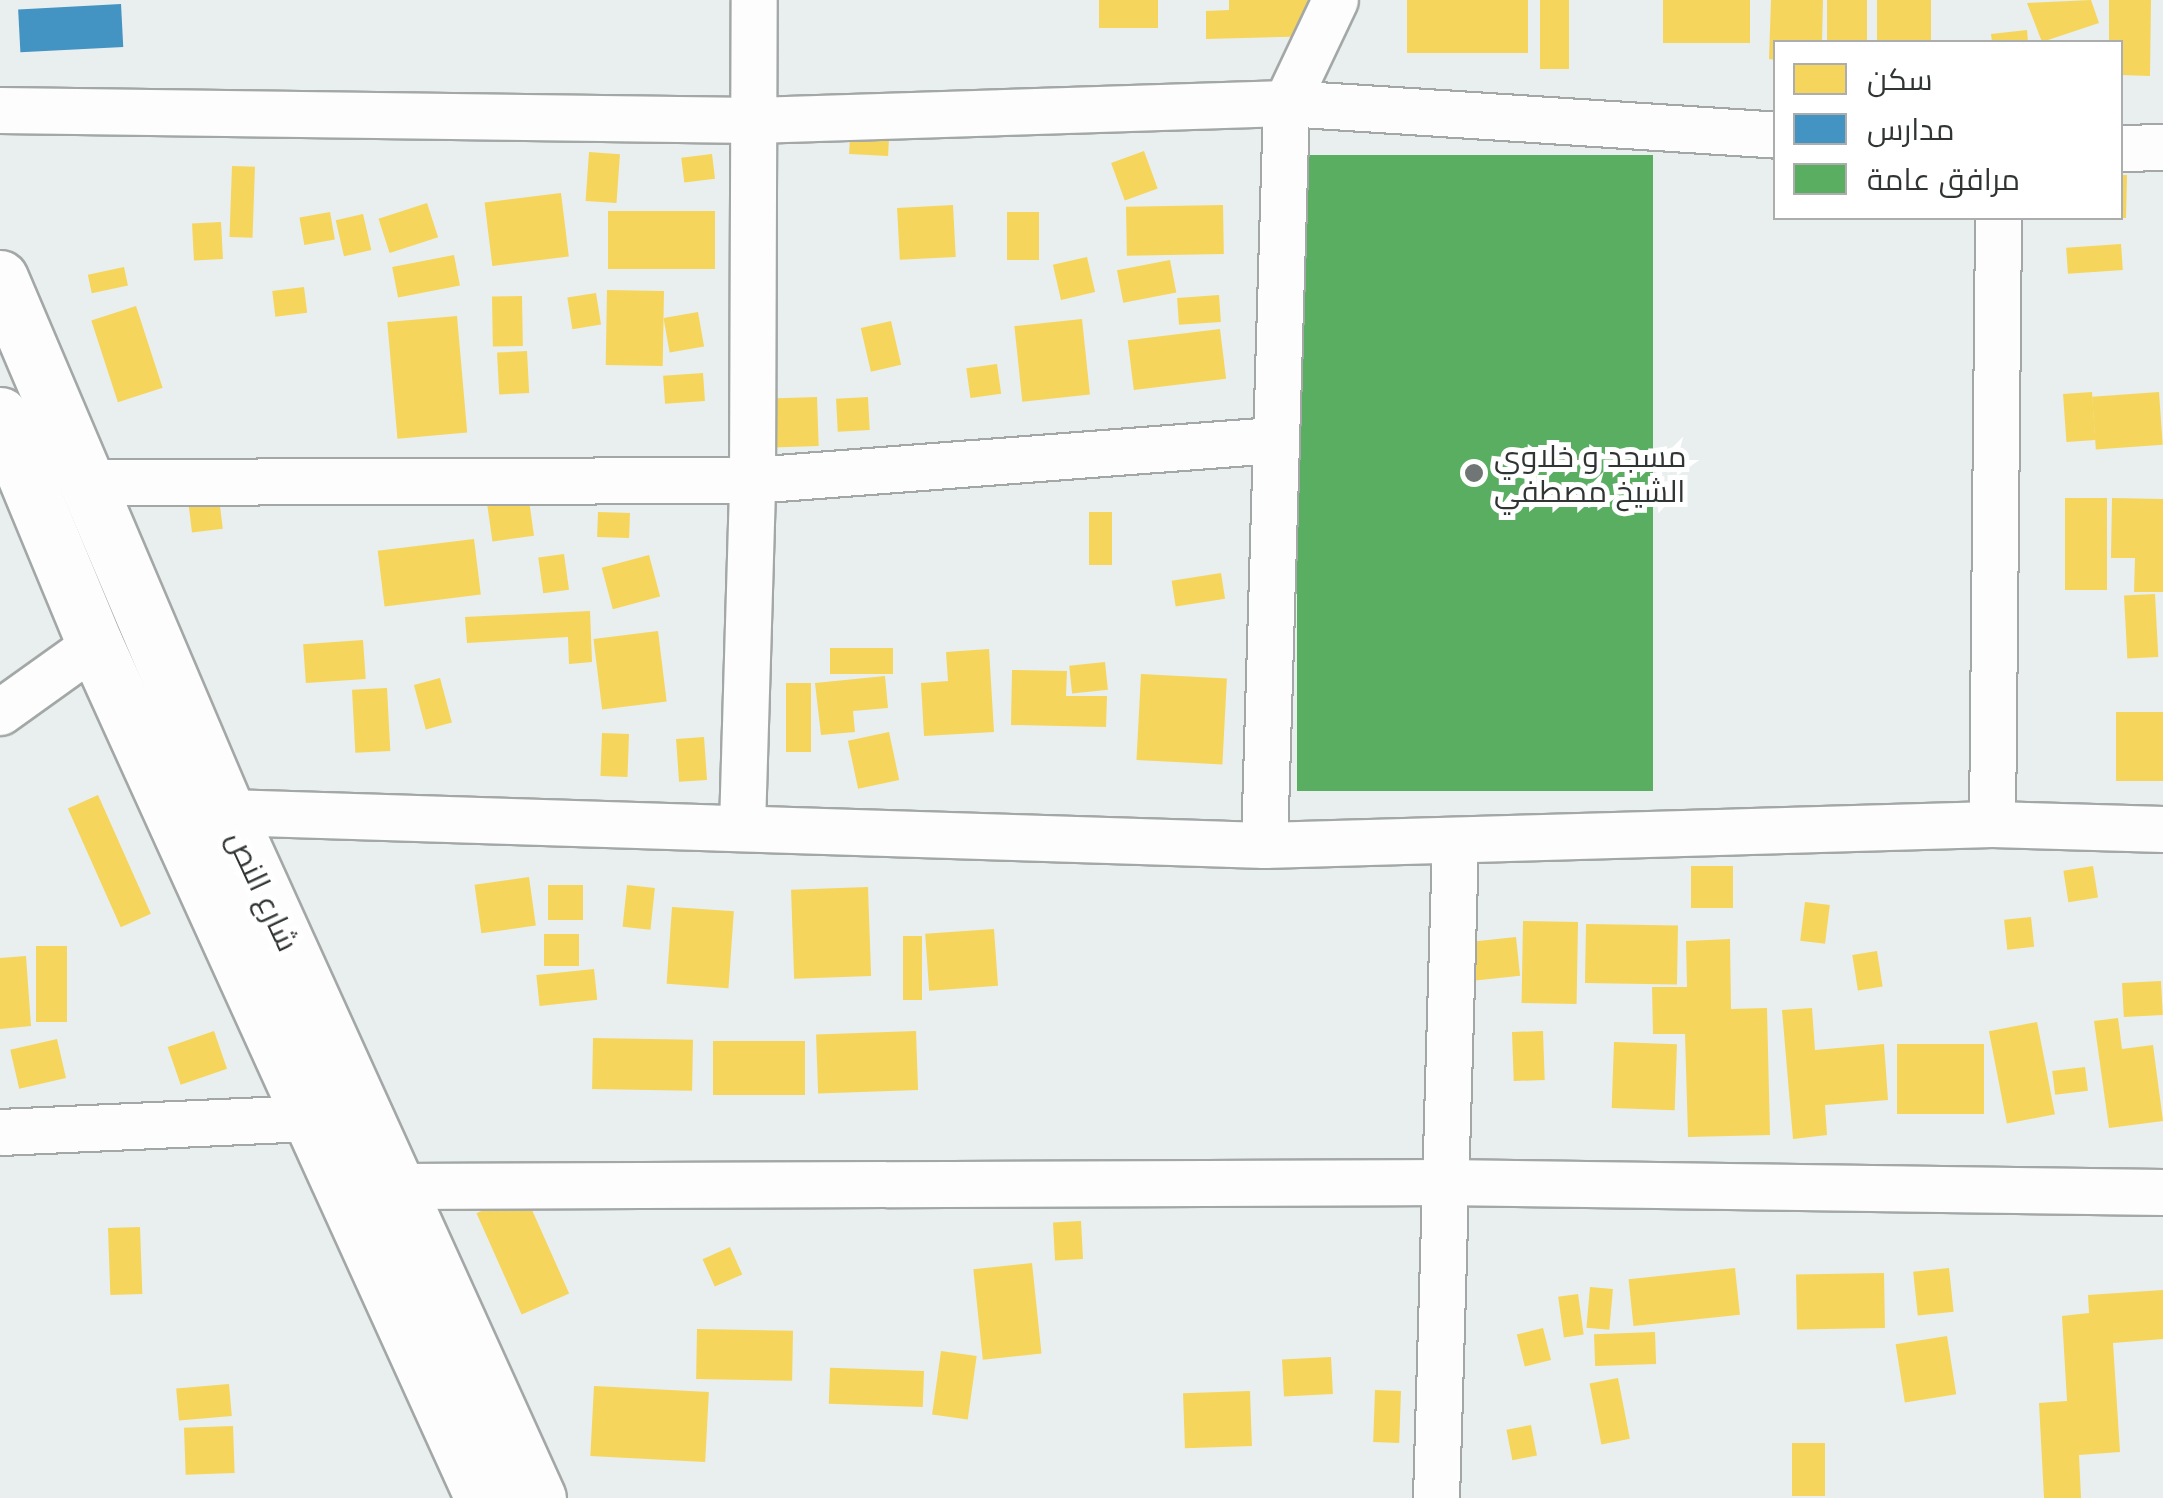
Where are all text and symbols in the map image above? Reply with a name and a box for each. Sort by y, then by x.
legend [1773,40,2123,220]
text: سكن [1867,61,1933,97]
text: مدارس [1867,111,1955,147]
text: مرافق عامة [1867,161,2020,197]
place label: مسجد و خلاوي الشيخ مصطفي [1494,438,1686,508]
marker: مسجد و خلاوي الشيخ مصطفي [1463,462,1485,484]
street label: شارع النص [220,825,306,957]

